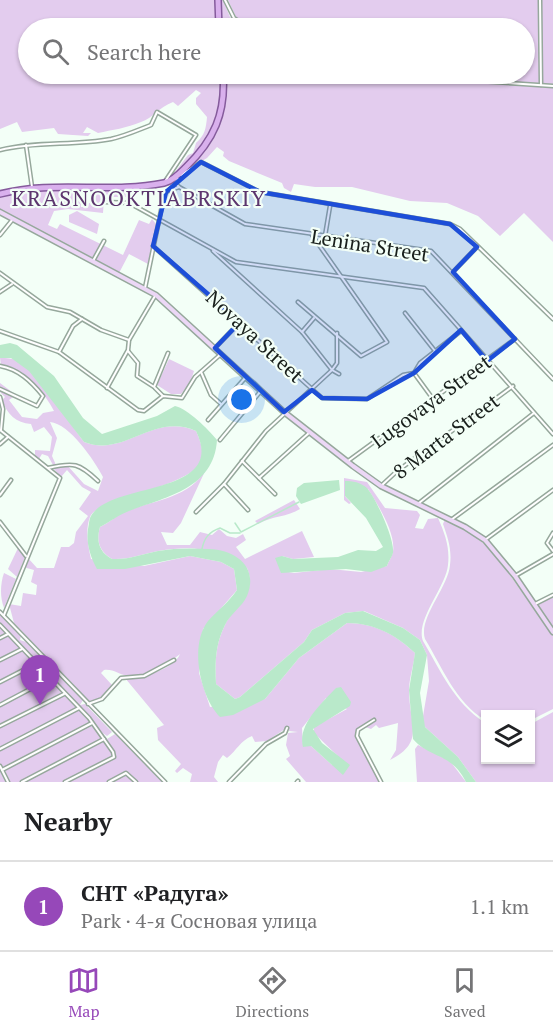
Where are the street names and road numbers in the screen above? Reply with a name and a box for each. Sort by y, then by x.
street label: Lenina Street [309,222,432,268]
street label: Novaya Street [200,284,310,389]
street label: Lugovaya Street [365,348,497,454]
street label: 8 Marta Street [387,387,505,485]

